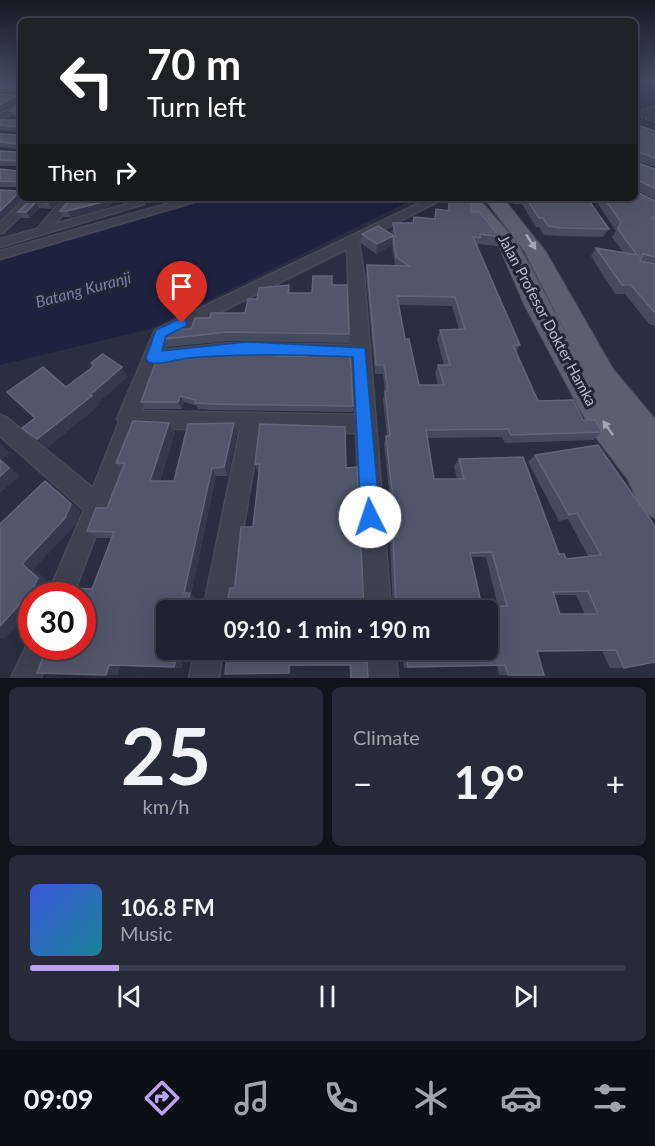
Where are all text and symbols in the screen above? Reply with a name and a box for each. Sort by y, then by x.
text: 70 m [147,39,241,89]
icon: left [48,42,126,120]
text: Turn left [147,90,246,123]
icon: right [109,156,142,189]
text: Then [48,159,97,186]
street label: Jalan Profesor Dokter Hamka [495,231,601,409]
one-way arrow [525,234,536,250]
pin [156,261,207,323]
water label: Batang Kuranji [33,267,133,311]
icon: arrive [165,270,198,303]
one-way arrow [602,420,614,436]
position arrow [338,485,402,549]
speed limit sign: 30 [18,582,96,660]
text: 09:10 · 1 min · 190 m [224,616,430,643]
text: 25 [121,708,211,802]
text: Climate [353,725,420,749]
text: 19° [454,755,524,809]
text: − [353,763,372,803]
text: + [606,763,625,803]
text: km/h [143,794,189,818]
text: 106.8 FM [120,894,215,921]
text: Music [120,921,173,945]
icon: previous [113,980,146,1013]
icon: pause [311,980,344,1013]
icon: next [509,980,542,1013]
icon: directions [141,1077,183,1119]
icon: music [231,1077,273,1119]
icon: phone [320,1077,362,1119]
icon: climate [410,1077,452,1119]
icon: car [500,1077,542,1119]
icon: filters [589,1077,631,1119]
text: 09:09 [24,1082,93,1115]

